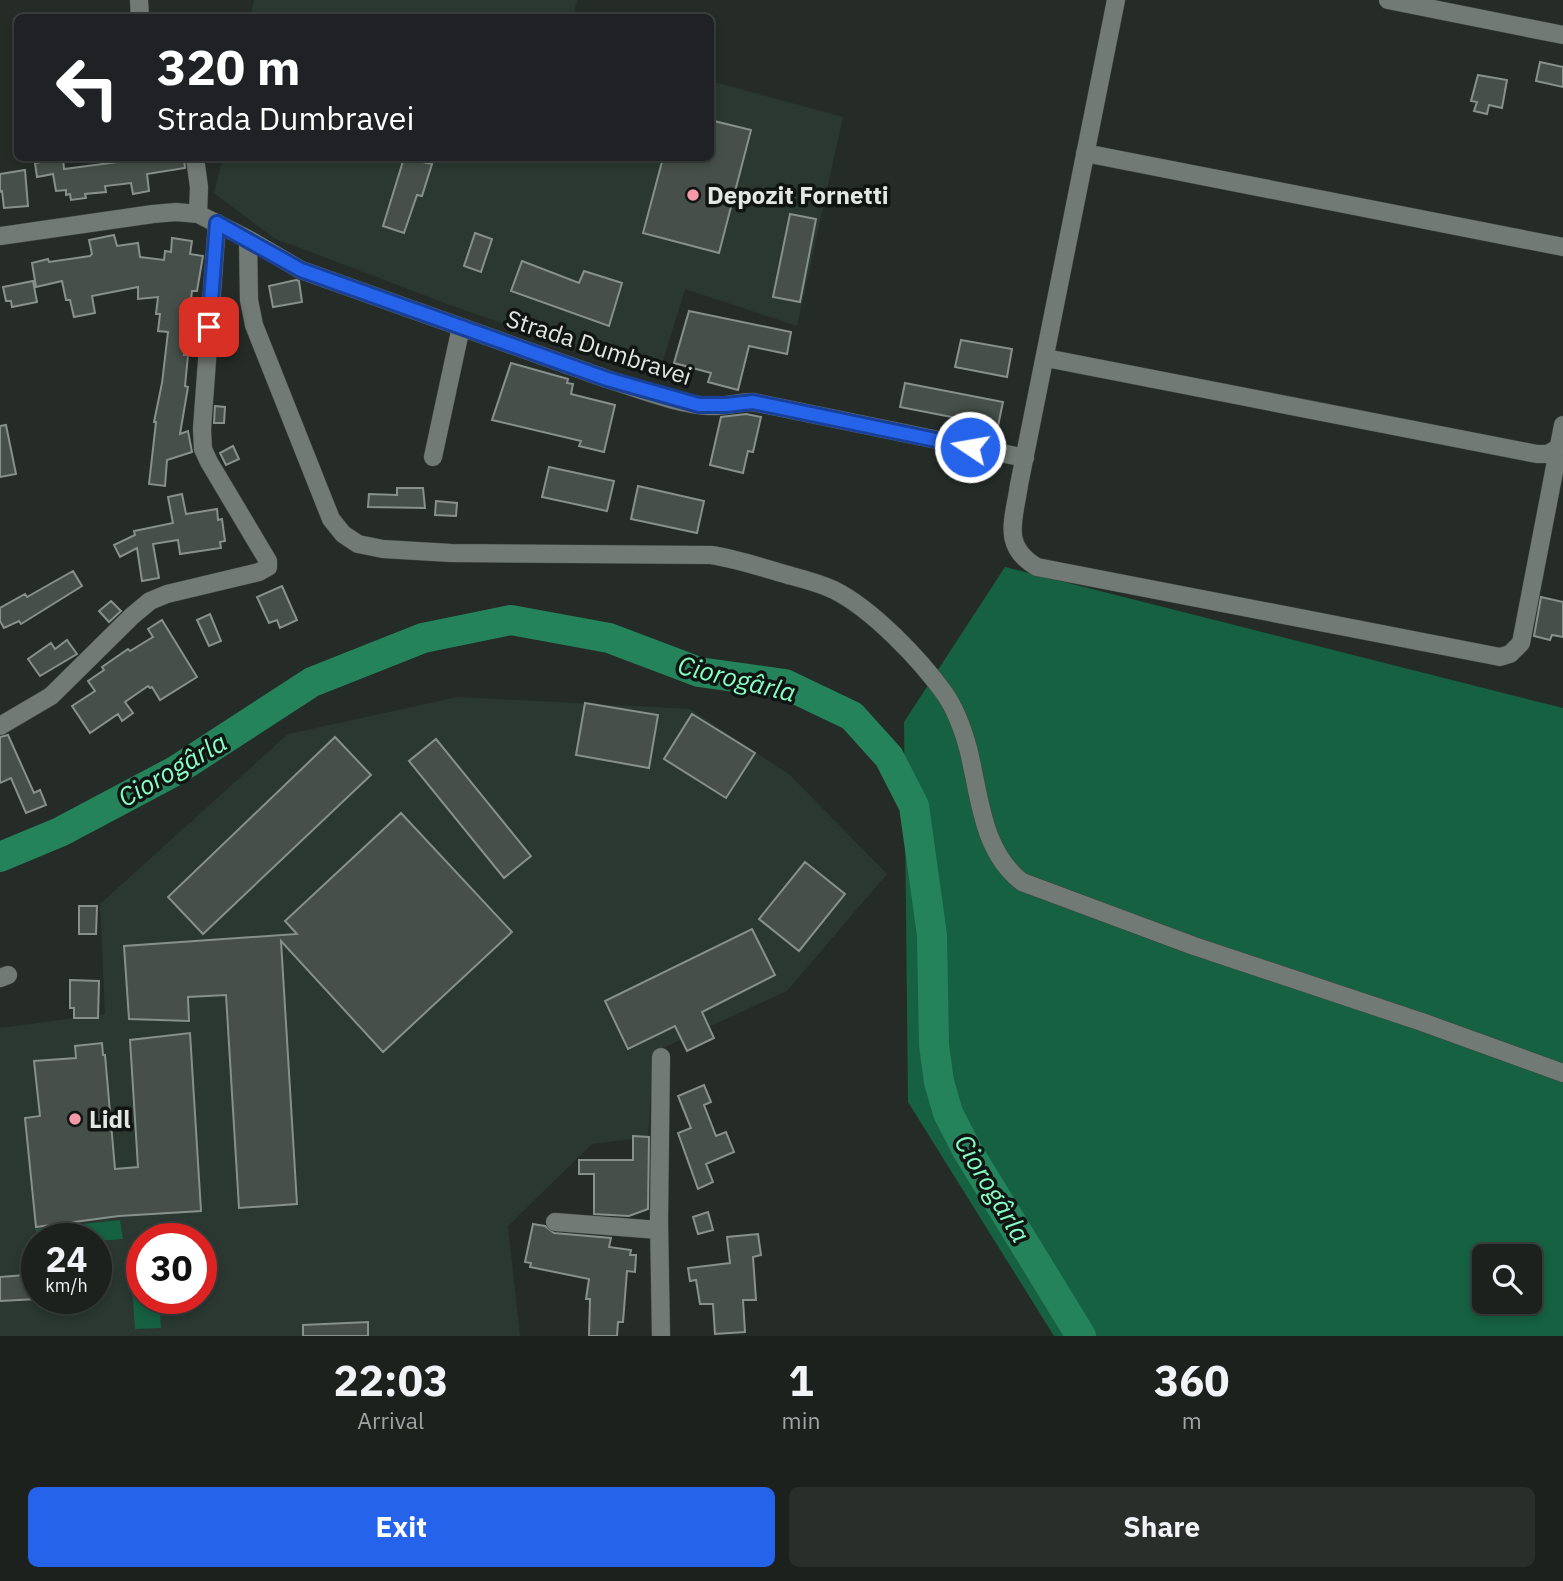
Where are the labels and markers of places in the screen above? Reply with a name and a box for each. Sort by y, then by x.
place label: Depozit Fornetti [707,179,889,211]
marker: Depozit Fornetti [685,187,701,203]
pin [179,297,239,357]
place label: Lidl [89,1103,130,1135]
marker: Lidl [67,1111,83,1127]

